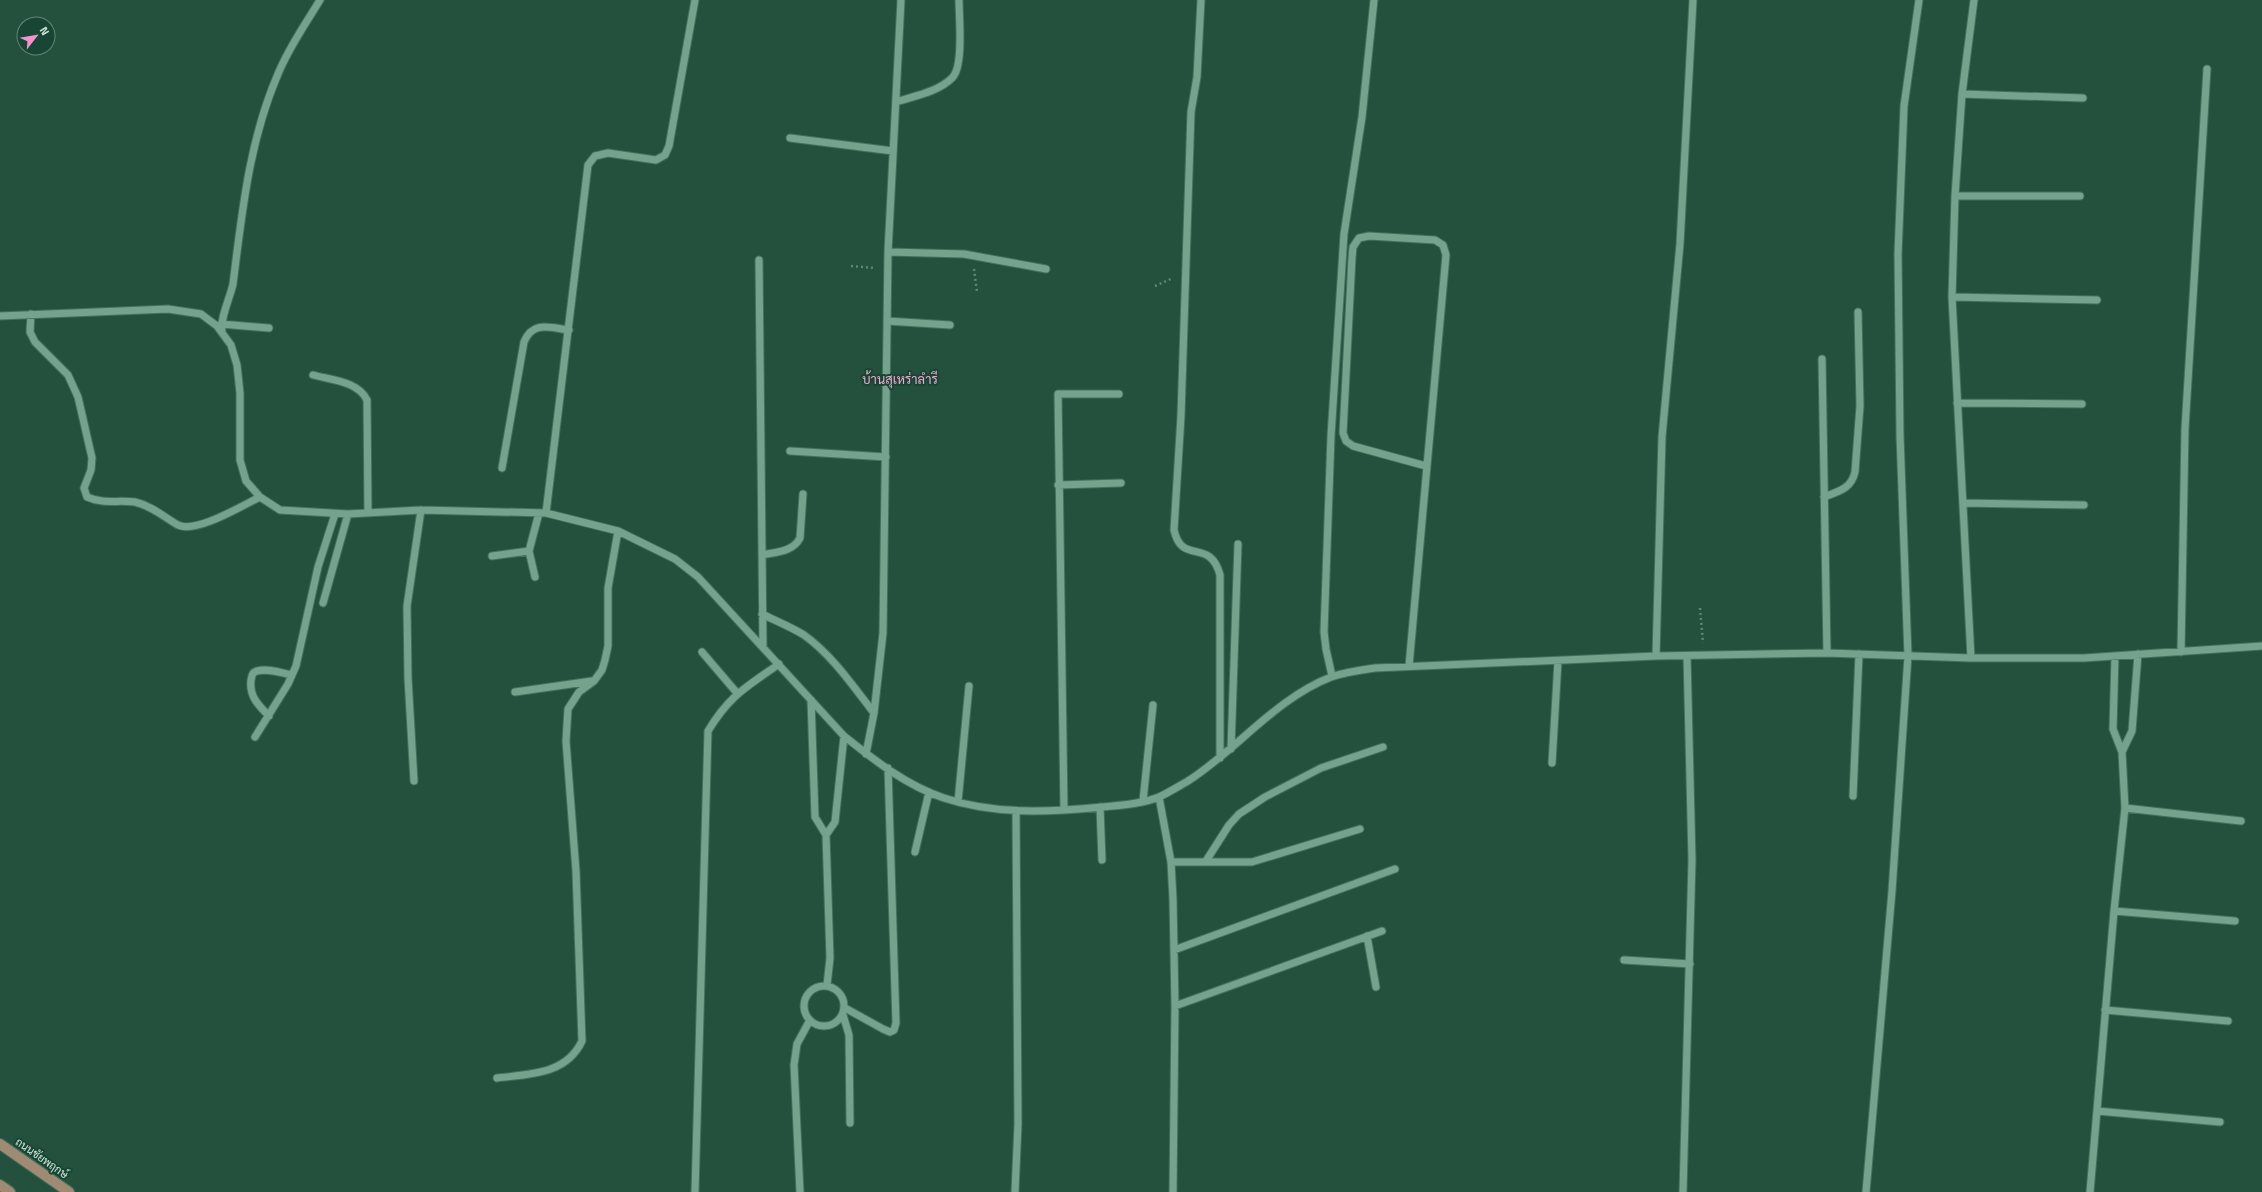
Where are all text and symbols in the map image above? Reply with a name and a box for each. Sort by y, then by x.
north arrow [16,16,56,56]
text: N [36,23,53,38]
district label: บ้านสุเหร่าลำรี [862,369,938,389]
street label: ถนนชัยพฤกษ์ [12,1134,72,1182]

